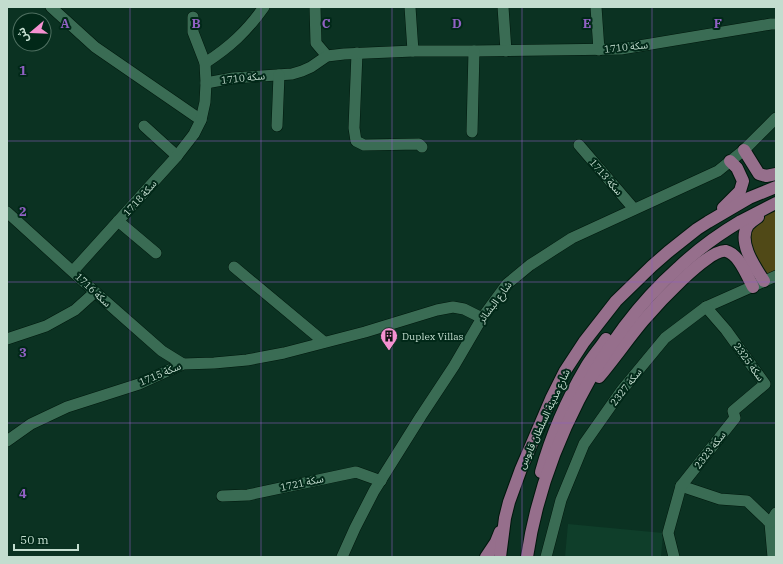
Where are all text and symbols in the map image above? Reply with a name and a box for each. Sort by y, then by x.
north arrow [12,12,52,52]
text: A [60,15,70,32]
text: B [191,15,201,32]
text: C [322,15,331,32]
text: D [452,15,462,32]
text: E [583,15,591,32]
text: F [714,15,722,32]
text: ش [13,26,32,45]
street label: سكة 1710 [603,38,649,56]
text: 1 [19,62,27,79]
street label: سكة 1710 [220,69,266,87]
street label: سكة 1713 [587,156,625,198]
street label: سكة 1718 [120,177,160,219]
text: 2 [19,203,27,220]
street label: سكة 1716 [72,270,114,310]
street label: شارع البشائر [475,279,516,327]
building icon: Duplex Villas [379,326,399,351]
place label: Duplex Villas [402,330,464,343]
street label: سكة 2325 [731,340,767,384]
text: 3 [19,344,27,361]
street label: سكة 1715 [137,359,183,389]
street label: سكة 2327 [607,366,645,408]
street label: شارع مدينة السلطان قابوس [515,367,574,471]
street label: سكة 2323 [691,429,729,471]
street label: سكة 1721 [279,472,325,494]
text: 4 [19,485,27,502]
scale bar [14,526,78,552]
text: 50 m [20,532,49,547]

